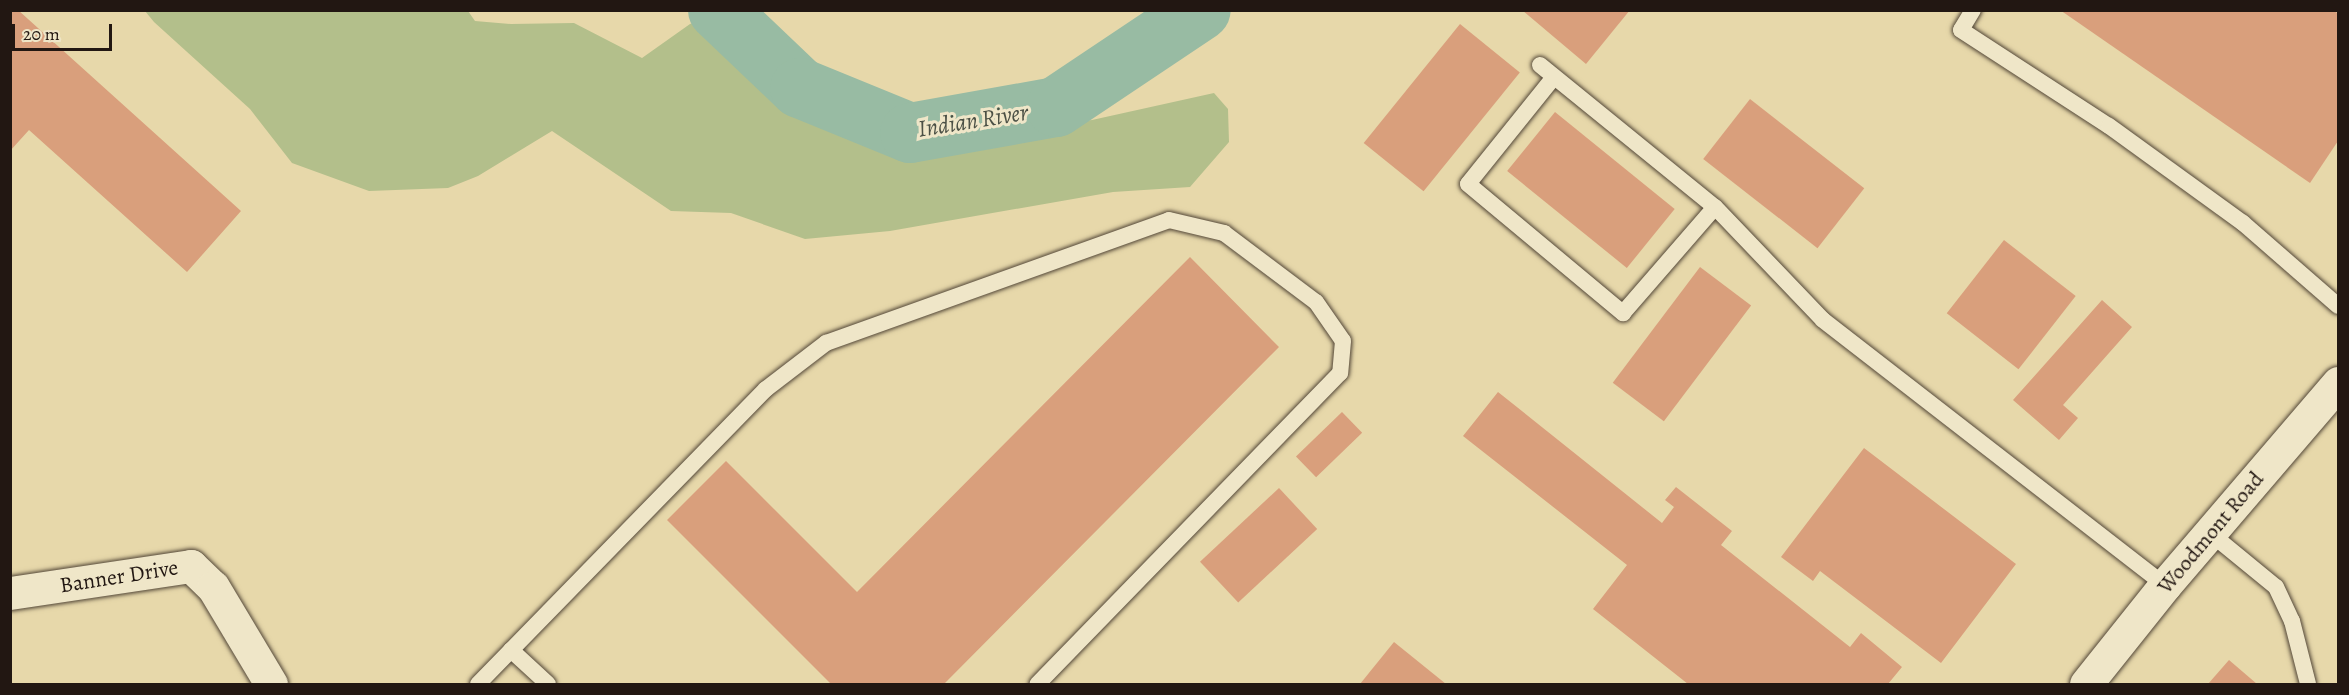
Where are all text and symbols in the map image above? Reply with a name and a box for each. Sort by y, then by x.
scale bar [15,12,116,50]
text: 20 m [23,22,60,46]
water label: Indian River [916,98,1030,144]
street label: Woodmont Road [2152,467,2270,599]
street label: Banner Drive [58,555,180,599]

